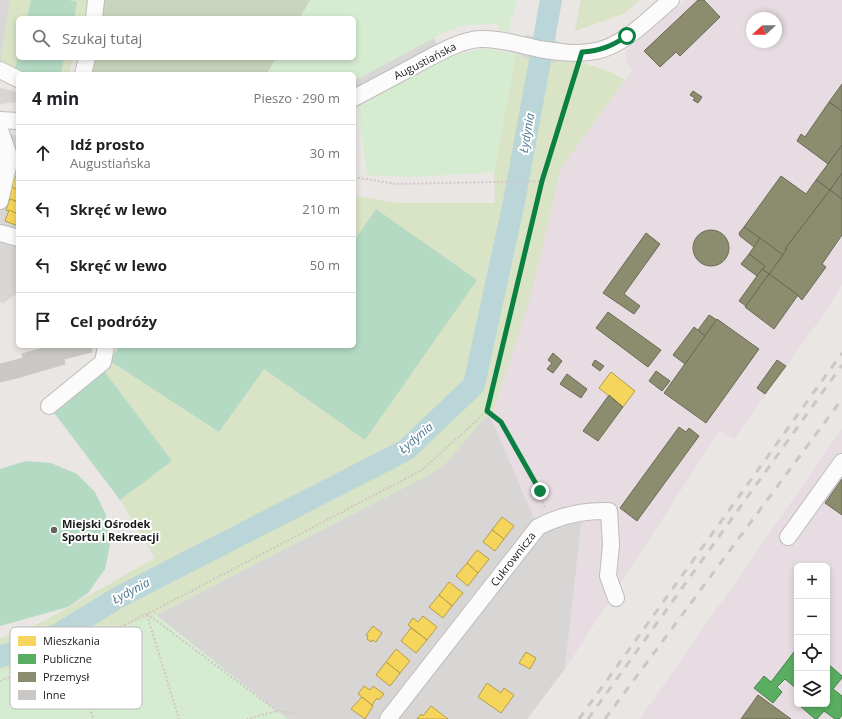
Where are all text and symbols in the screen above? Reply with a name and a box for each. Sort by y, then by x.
north arrow [746,12,782,48]
search box [16,16,356,60]
icon: search [30,27,52,49]
route start [618,27,636,45]
text: Szukaj tutaj [62,28,142,48]
street label: Augustiańska [391,38,459,83]
text: 4 min [32,87,79,110]
text: Pieszo · 290 m [254,89,340,107]
water label: Łydynia [515,111,538,154]
text: Idź prosto [70,134,145,154]
icon: ahead [32,142,54,164]
text: 30 m [310,144,340,162]
text: Augustiańska [70,154,151,172]
icon: left [32,198,54,220]
text: Skręć w lewo [70,199,167,219]
text: 210 m [302,200,340,218]
icon: left [32,254,54,276]
text: Skręć w lewo [70,255,167,275]
text: 50 m [310,256,340,274]
icon: arrive [32,310,54,332]
text: Cel podróży [70,311,157,331]
water label: Łydynia [395,418,437,457]
route end [531,482,549,500]
place label: Miejski Ośrodek Sportu i Rekreacji [62,516,159,544]
marker: Miejski Ośrodek Sportu i Rekreacji [49,525,59,535]
street label: Cukrownicza [487,528,539,589]
map controls [794,563,830,707]
button: + [794,563,830,599]
water label: Łydynia [109,573,153,608]
button: − [794,599,830,635]
legend [10,627,142,709]
text: Mieszkania [43,633,100,648]
button: locate [794,635,830,671]
text: Publiczne [43,651,92,666]
text: Przemysł [43,669,89,684]
button: layers [794,671,830,707]
text: Inne [43,687,66,702]

